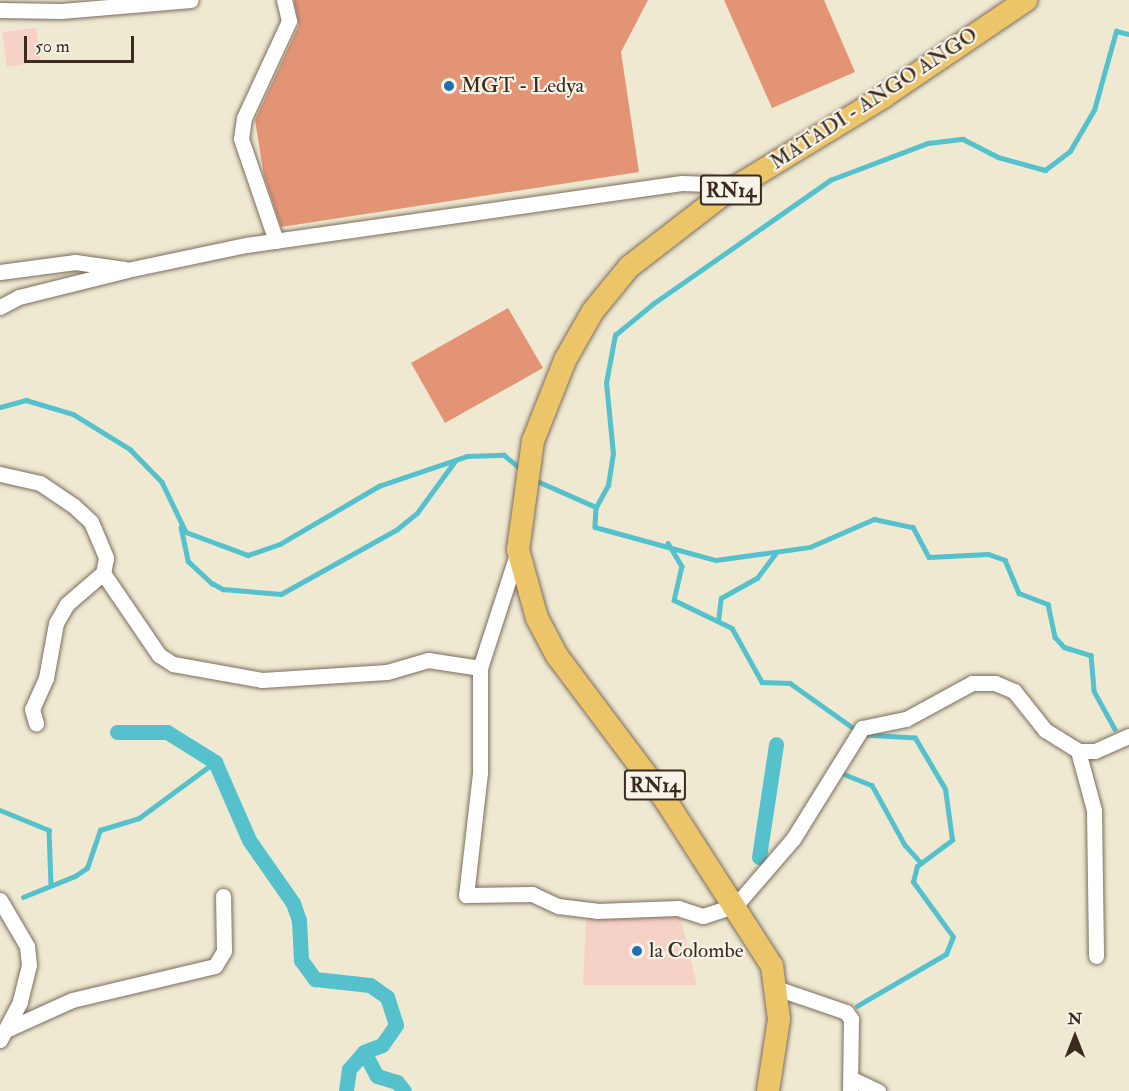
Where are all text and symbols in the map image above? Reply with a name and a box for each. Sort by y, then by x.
street label: MATADI - ANGO ANGO [766,23,982,175]
scale bar [27,24,136,62]
text: 50 m [35,35,70,58]
place label: MGT - Ledya [461,73,584,99]
marker: MGT - Ledya [442,79,456,93]
road number: RN14 [700,173,762,207]
road number: RN14 [624,768,686,802]
place label: la Colombe [649,938,743,964]
marker: la Colombe [630,944,644,958]
north arrow [1045,1007,1105,1067]
text: N [1068,1009,1082,1029]

